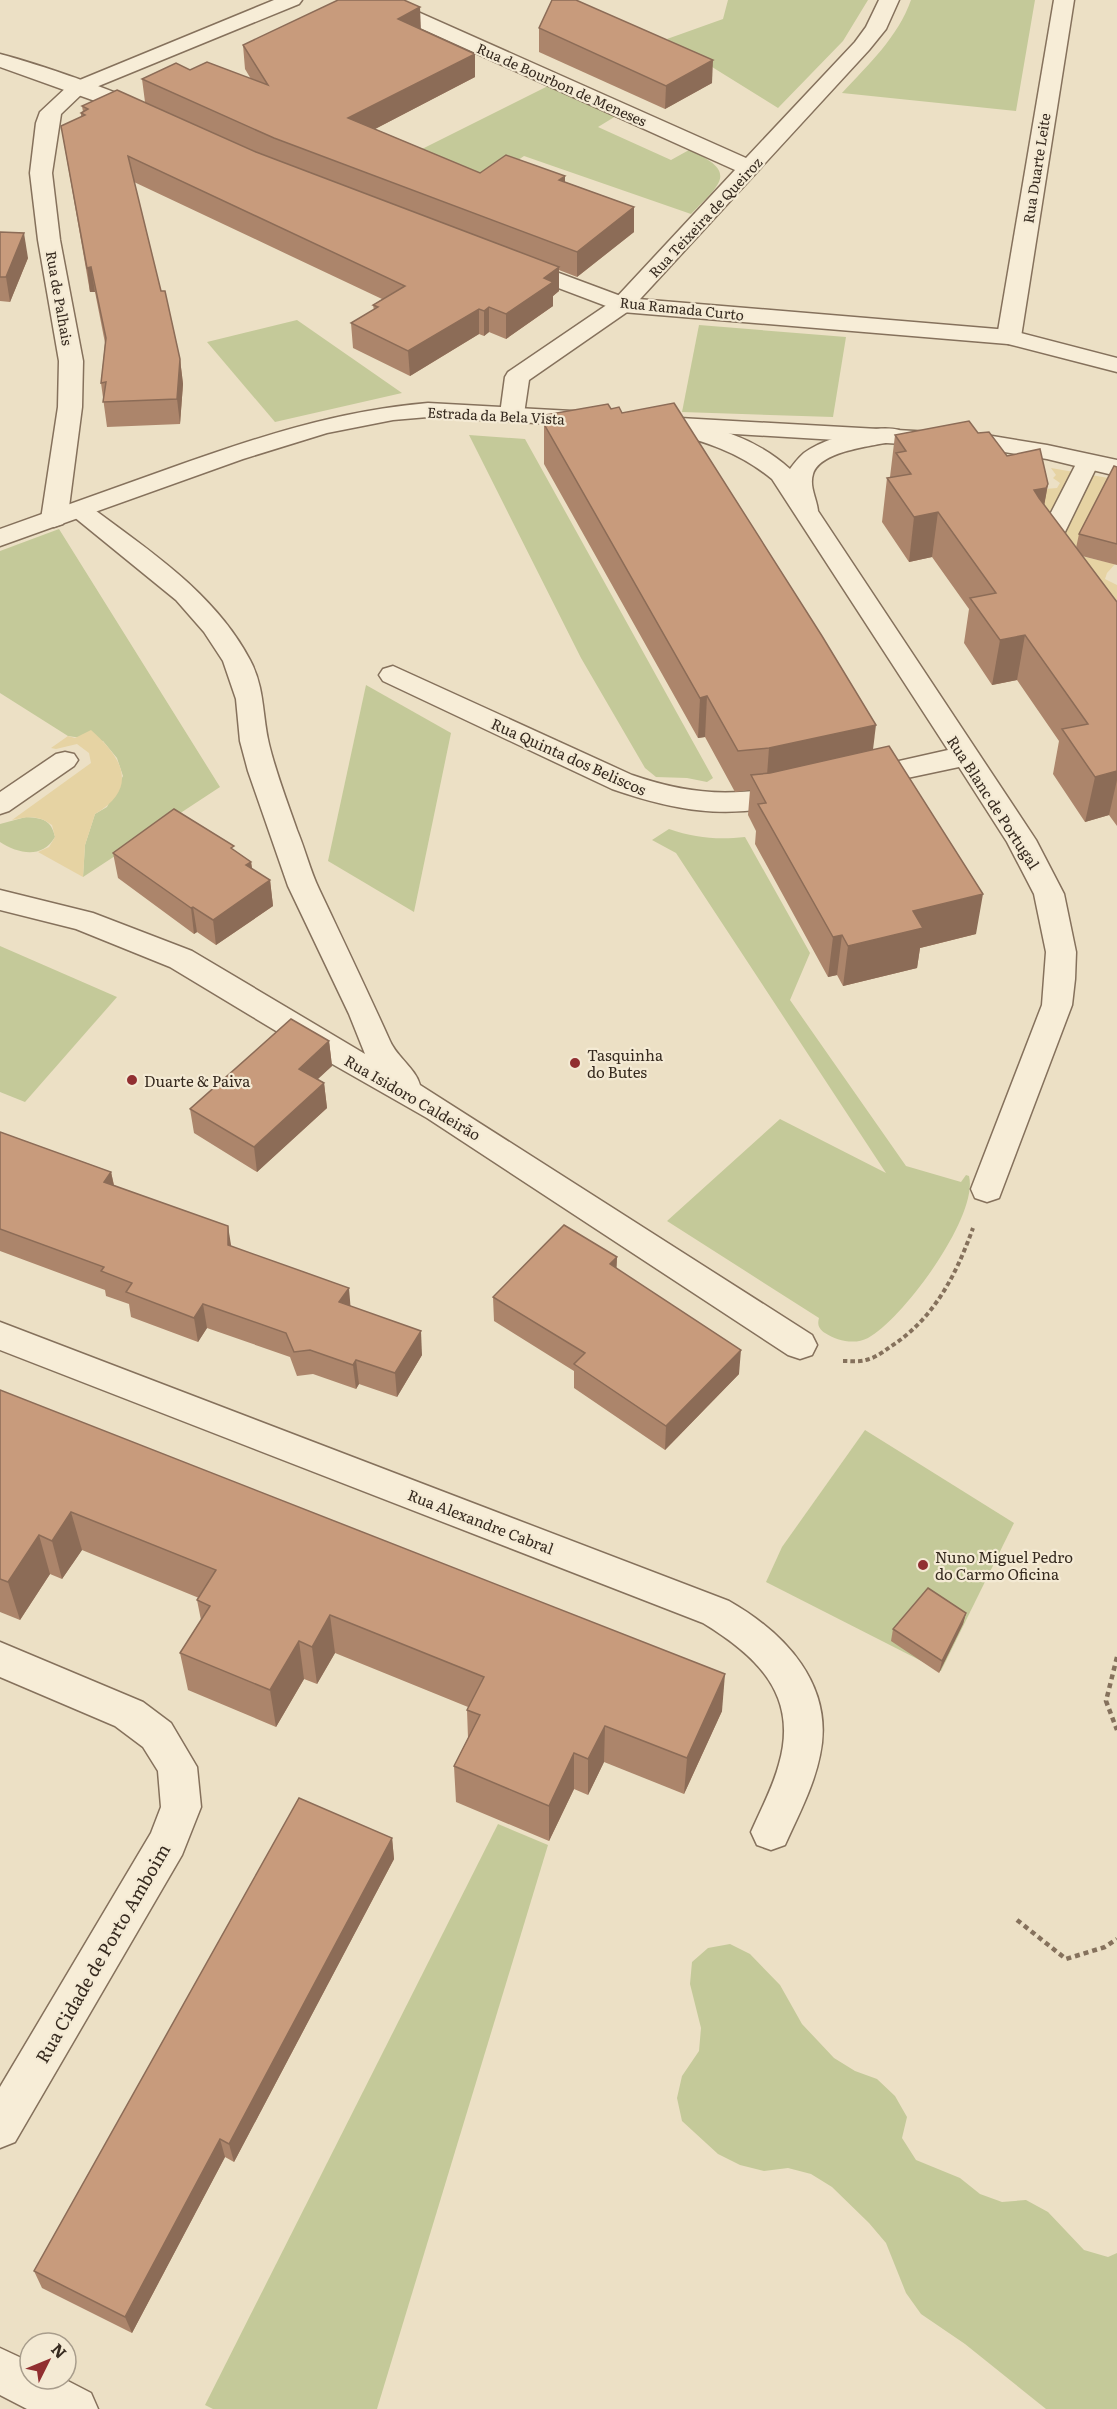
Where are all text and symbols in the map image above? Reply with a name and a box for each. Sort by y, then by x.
street label: Rua de Bourbon de Meneses [474,37,650,131]
street label: Rua Duarte Leite [1017,111,1055,225]
street label: Rua Teixeira de Queiroz [644,152,766,282]
street label: Rua de Palhais [42,249,78,347]
street label: Rua Ramada Curto [619,292,745,324]
street label: Estrada da Bela Vista [427,401,566,429]
street label: Rua Quinta dos Beliscos [488,711,650,801]
street label: Rua Blanc de Portugal [942,731,1046,873]
place label: Tasquinha do Butes [587,1043,664,1083]
street label: Rua Isidoro Caldeirão [341,1049,486,1146]
marker: Tasquinha do Butes [568,1056,582,1070]
place label: Duarte & Paiva [144,1069,251,1092]
marker: Duarte & Paiva [125,1073,139,1087]
street label: Rua Alexandre Cabral [405,1483,557,1559]
place label: Nuno Miguel Pedro do Carmo Oficina [935,1545,1073,1585]
marker: Nuno Miguel Pedro do Carmo Oficina [916,1558,930,1572]
street label: Rua Cidade de Porto Amboim [28,1838,176,2068]
north arrow [18,2331,78,2391]
text: N [46,2337,73,2363]

